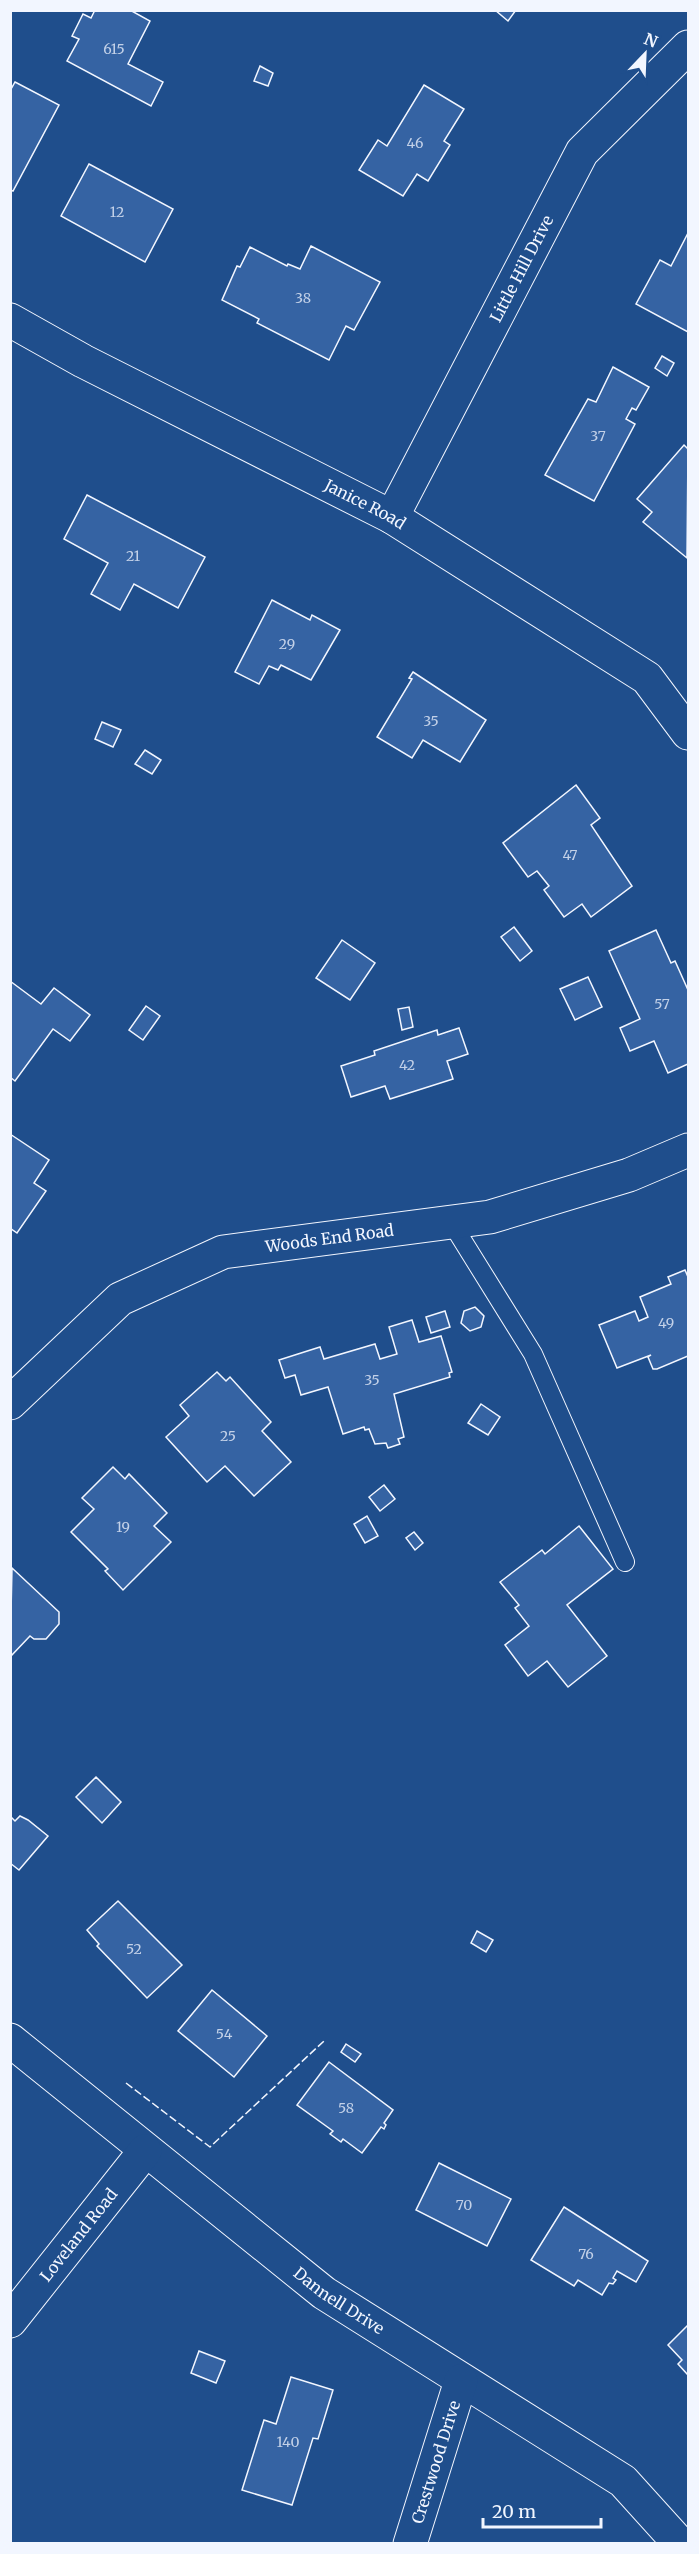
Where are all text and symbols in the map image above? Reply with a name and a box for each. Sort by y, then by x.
north arrow [615,24,675,84]
text: N [641,29,661,52]
house number: 615 [103,40,125,58]
house number: 46 [407,134,423,152]
house number: 12 [110,203,124,221]
street label: Little Hill Drive [485,212,557,325]
house number: 38 [295,289,311,307]
house number: 37 [590,427,606,445]
street label: Janice Road [320,474,410,533]
house number: 21 [126,547,140,565]
house number: 29 [279,635,295,653]
house number: 35 [423,712,439,730]
house number: 47 [562,846,578,864]
house number: 57 [654,995,670,1013]
house number: 42 [399,1056,415,1074]
street label: Woods End Road [263,1220,395,1256]
house number: 49 [658,1314,674,1332]
house number: 35 [364,1371,380,1389]
house number: 25 [220,1427,236,1445]
house number: 19 [116,1518,130,1536]
house number: 52 [126,1940,142,1958]
house number: 54 [216,2025,233,2043]
house number: 58 [338,2099,354,2117]
street label: Loveland Road [35,2184,122,2285]
house number: 70 [456,2196,472,2214]
house number: 76 [578,2245,594,2263]
street label: Dannell Drive [290,2263,388,2338]
street label: Crestwood Drive [407,2398,464,2526]
house number: 140 [276,2433,300,2451]
scale bar [483,2491,602,2529]
text: 20 m [492,2500,536,2523]

